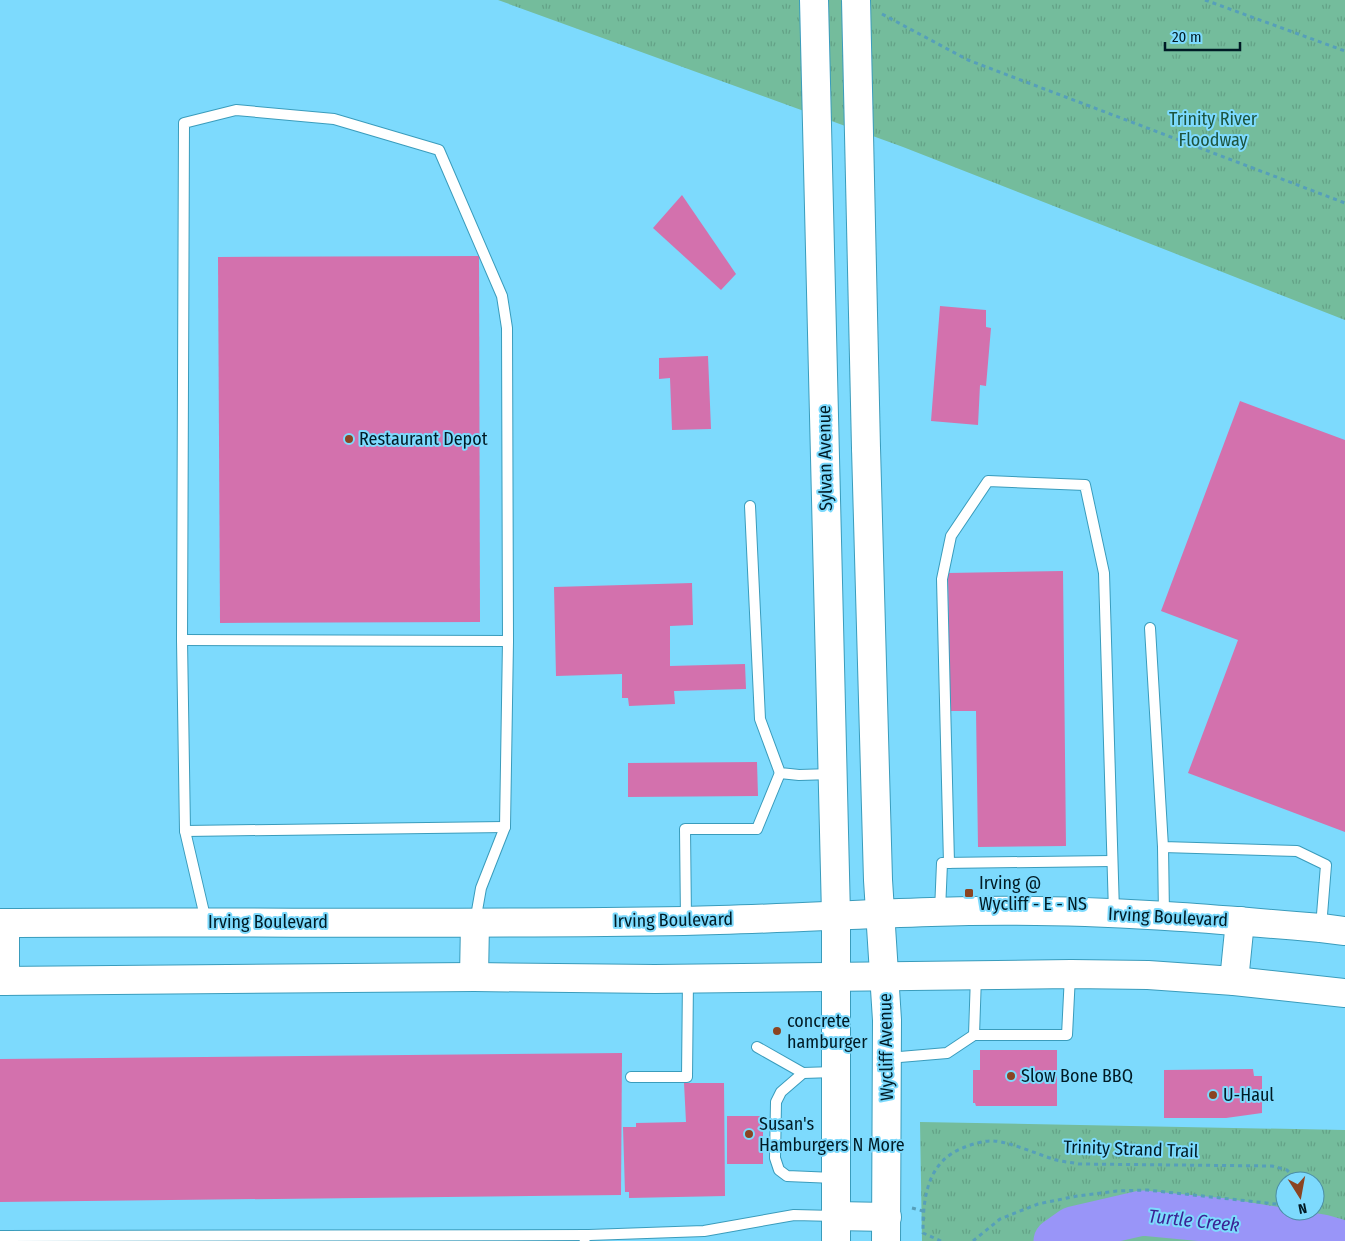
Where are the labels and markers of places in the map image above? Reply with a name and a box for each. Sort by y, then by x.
place label: Restaurant Depot [359,428,488,450]
marker: Restaurant Depot [343,433,355,445]
place label: Irving @ Wycliff - E - NS [979,872,1087,915]
marker: Irving @ Wycliff - E - NS [963,887,975,899]
place label: concrete hamburger [787,1010,868,1053]
marker: concrete hamburger [771,1025,783,1037]
place label: Slow Bone BBQ [1021,1065,1133,1087]
marker: Slow Bone BBQ [1005,1070,1017,1082]
place label: U-Haul [1223,1084,1274,1106]
marker: U-Haul [1207,1089,1219,1101]
place label: Susan's Hamburgers N More [759,1113,905,1156]
marker: Susan's Hamburgers N More [743,1128,755,1140]

